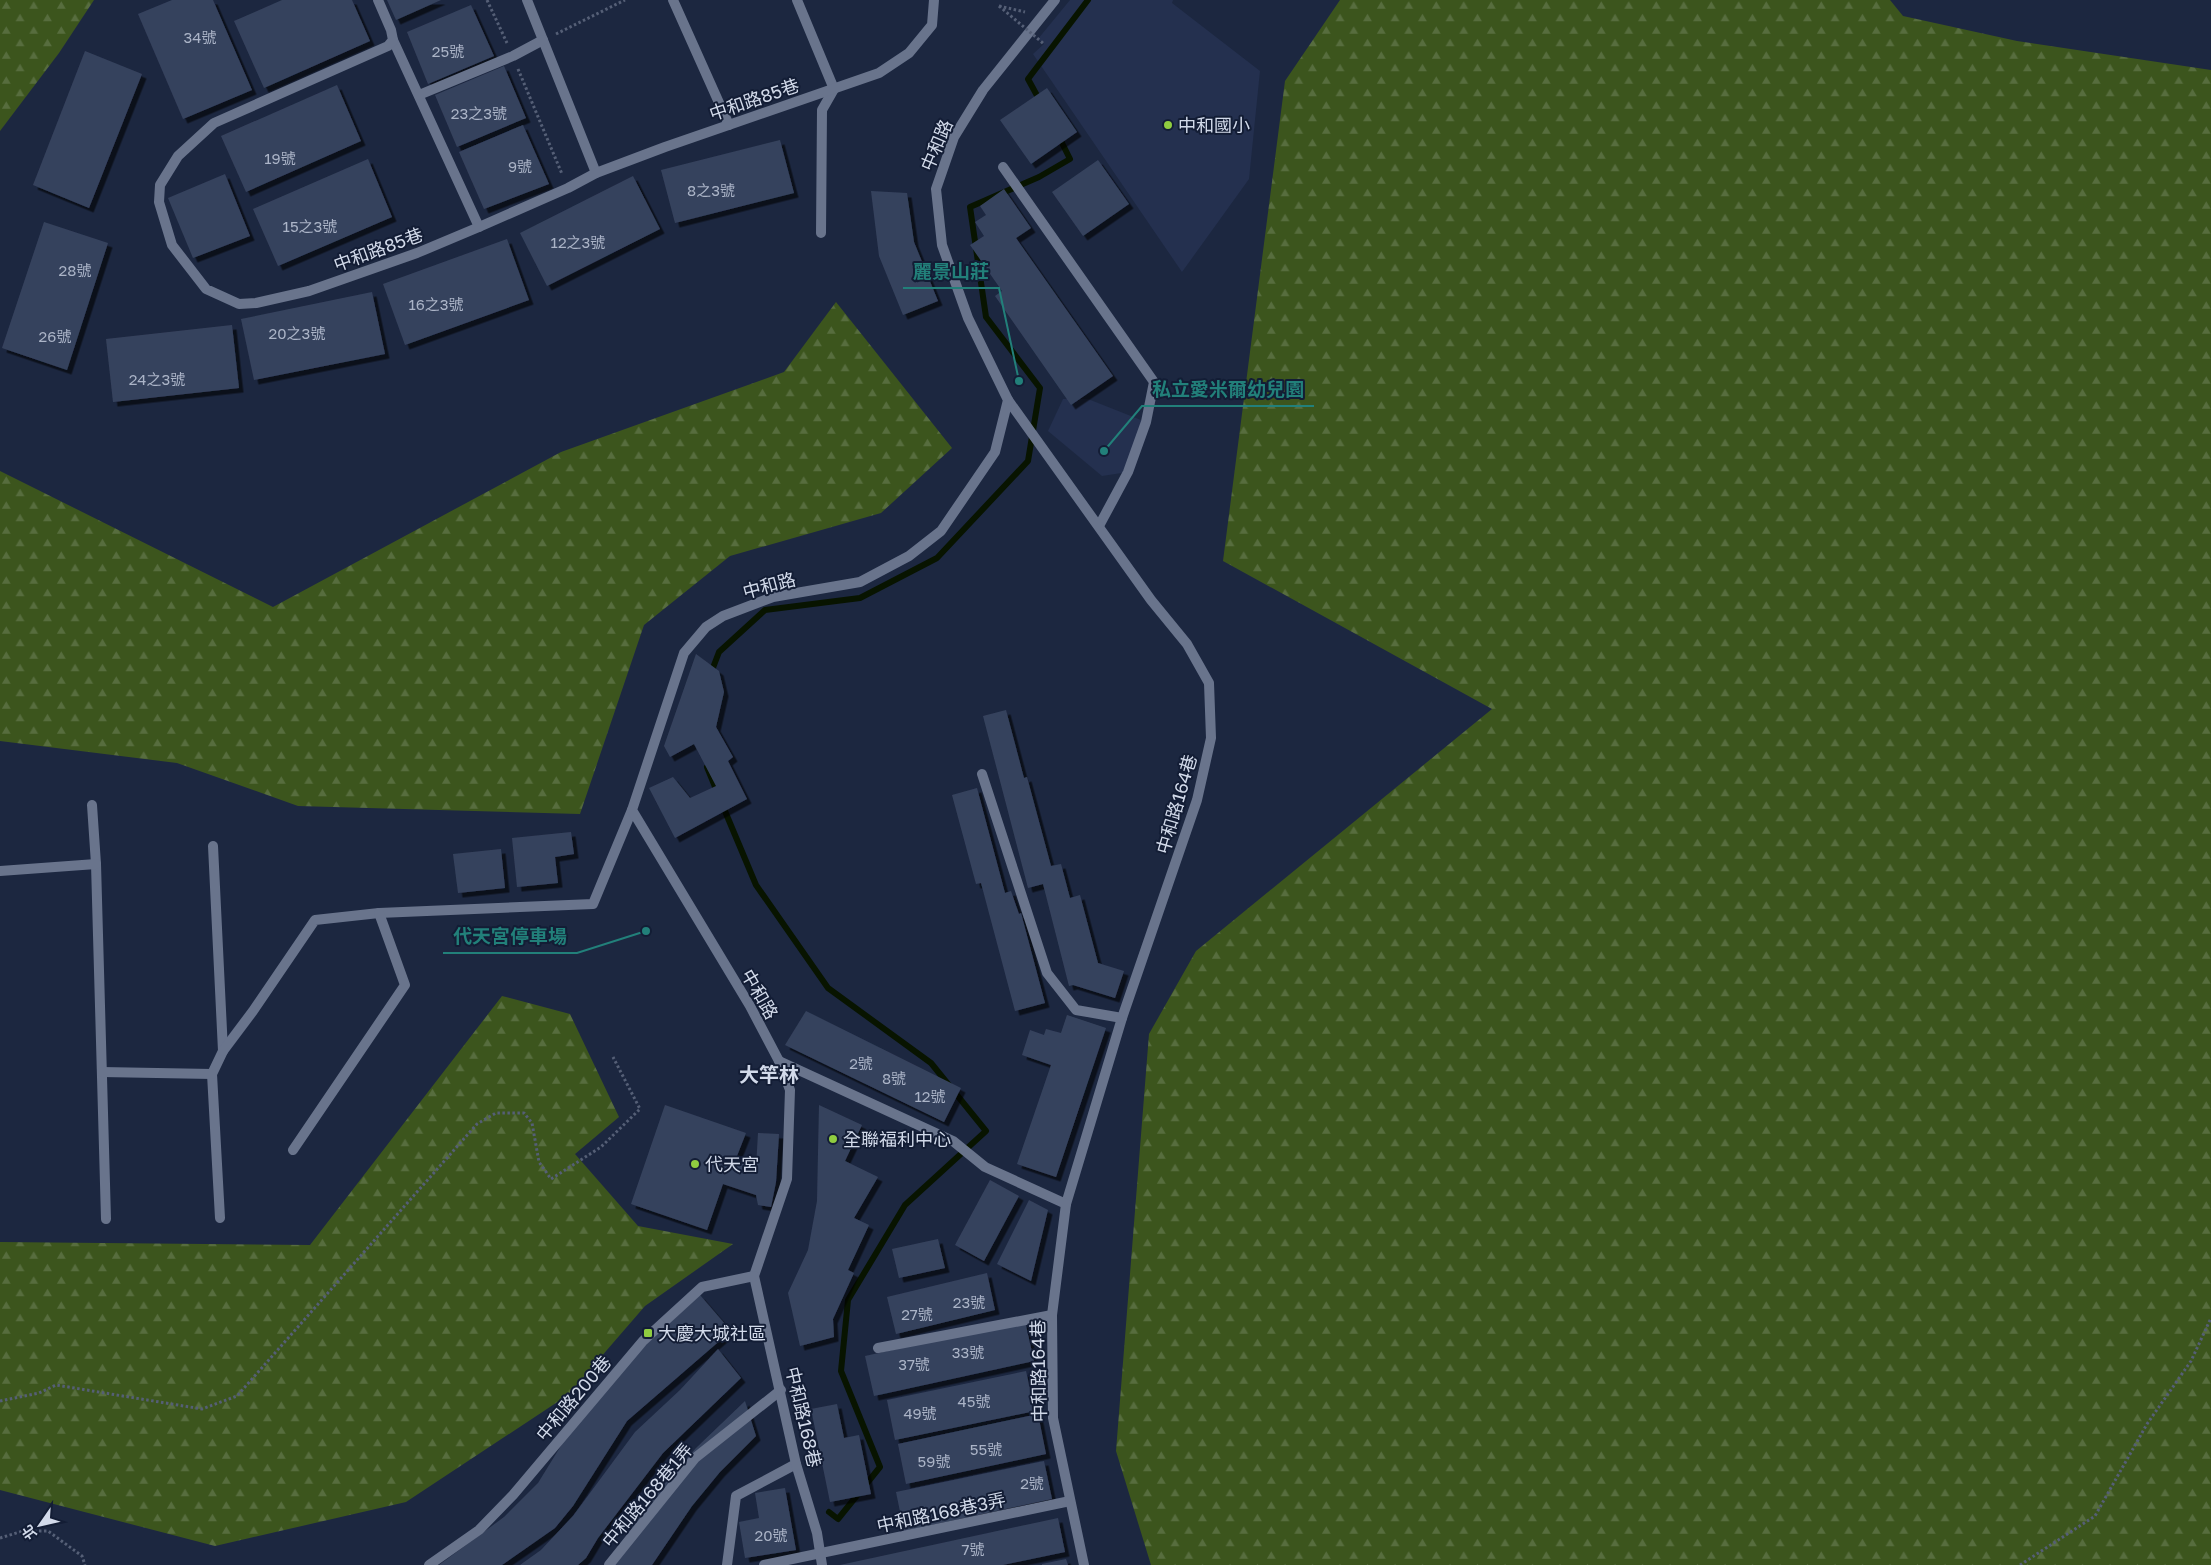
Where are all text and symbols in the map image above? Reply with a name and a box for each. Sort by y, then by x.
house number: 34號 [184,28,216,46]
house number: 25號 [432,42,464,60]
street label: 中和路85巷 [706,73,802,125]
house number: 23之3號 [451,104,507,122]
place label: 中和國小 [1178,114,1250,136]
street label: 中和路 [915,116,957,174]
marker: 中和國小 [1162,119,1174,131]
house number: 19號 [264,149,296,167]
house number: 9號 [508,157,532,175]
house number: 8之3號 [687,181,735,199]
house number: 15之3號 [283,217,337,235]
street label: 中和路85巷 [330,223,426,275]
house number: 12之3號 [551,233,605,251]
callout: 麗景山莊 [903,254,999,288]
text: 麗景山莊 [913,259,989,282]
house number: 28號 [59,261,91,279]
house number: 16之3號 [408,295,464,313]
house number: 20之3號 [269,324,325,342]
house number: 26號 [39,327,71,345]
house number: 24之3號 [129,370,185,388]
callout: 私立愛米爾幼兒園 [1142,372,1314,406]
text: 私立愛米爾幼兒園 [1152,377,1304,400]
street label: 中和路 [740,567,798,603]
street label: 中和路164巷 [1151,752,1201,856]
callout: 代天宮停車場 [443,919,577,953]
text: 代天宮停車場 [453,924,567,947]
street label: 中和路 [737,965,783,1023]
house number: 2號 [849,1054,873,1072]
district label: 大竿林 [739,1062,799,1086]
house number: 8號 [882,1069,906,1087]
house number: 12號 [915,1087,945,1105]
place label: 全聯福利中心 [843,1128,951,1150]
marker: 全聯福利中心 [827,1133,839,1145]
place label: 代天宮 [705,1153,759,1175]
marker: 代天宮 [689,1158,701,1170]
house number: 23號 [953,1293,985,1311]
house number: 27號 [901,1305,933,1323]
street label: 中和路164巷 [1026,1320,1050,1422]
place label: 大慶大城社區 [658,1322,766,1344]
marker: 大慶大城社區 [642,1327,654,1339]
house number: 33號 [952,1343,984,1361]
street label: 中和路200巷 [531,1351,615,1445]
house number: 37號 [898,1355,930,1373]
street label: 中和路168巷 [782,1365,826,1469]
house number: 45號 [958,1392,990,1410]
house number: 49號 [903,1404,937,1422]
street label: 中和路168巷1弄 [597,1438,697,1552]
house number: 55號 [970,1440,1002,1458]
house number: 59號 [918,1452,950,1470]
house number: 2號 [1020,1474,1044,1492]
street label: 中和路168巷3弄 [875,1488,1007,1536]
north arrow [15,1500,65,1550]
text: 北 [18,1522,40,1543]
house number: 20號 [754,1526,788,1544]
house number: 7號 [962,1540,984,1558]

